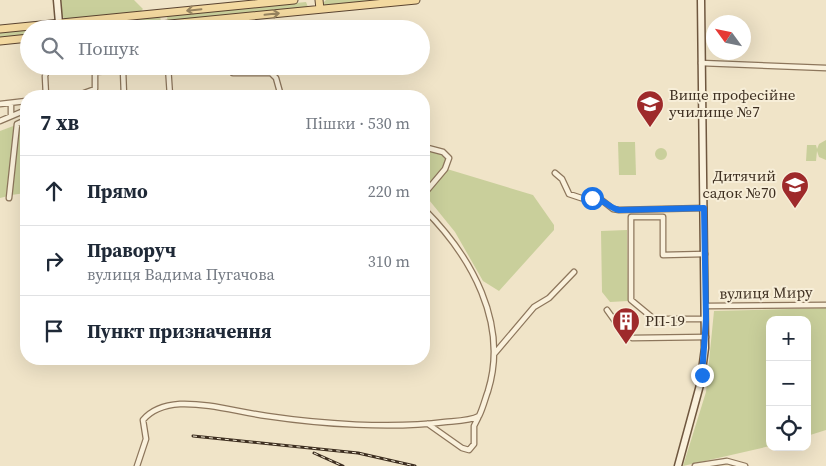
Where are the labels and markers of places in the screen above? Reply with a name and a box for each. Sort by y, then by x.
place label: Вище професійне училище №7 [669,84,796,122]
school or university icon: Вище професійне училище №7 [635,89,665,128]
place label: Дитячий садок №70 [702,165,776,203]
school or university icon: Дитячий садок №70 [780,170,810,209]
building icon: РП-19 [611,306,641,345]
place label: РП-19 [645,310,685,331]

